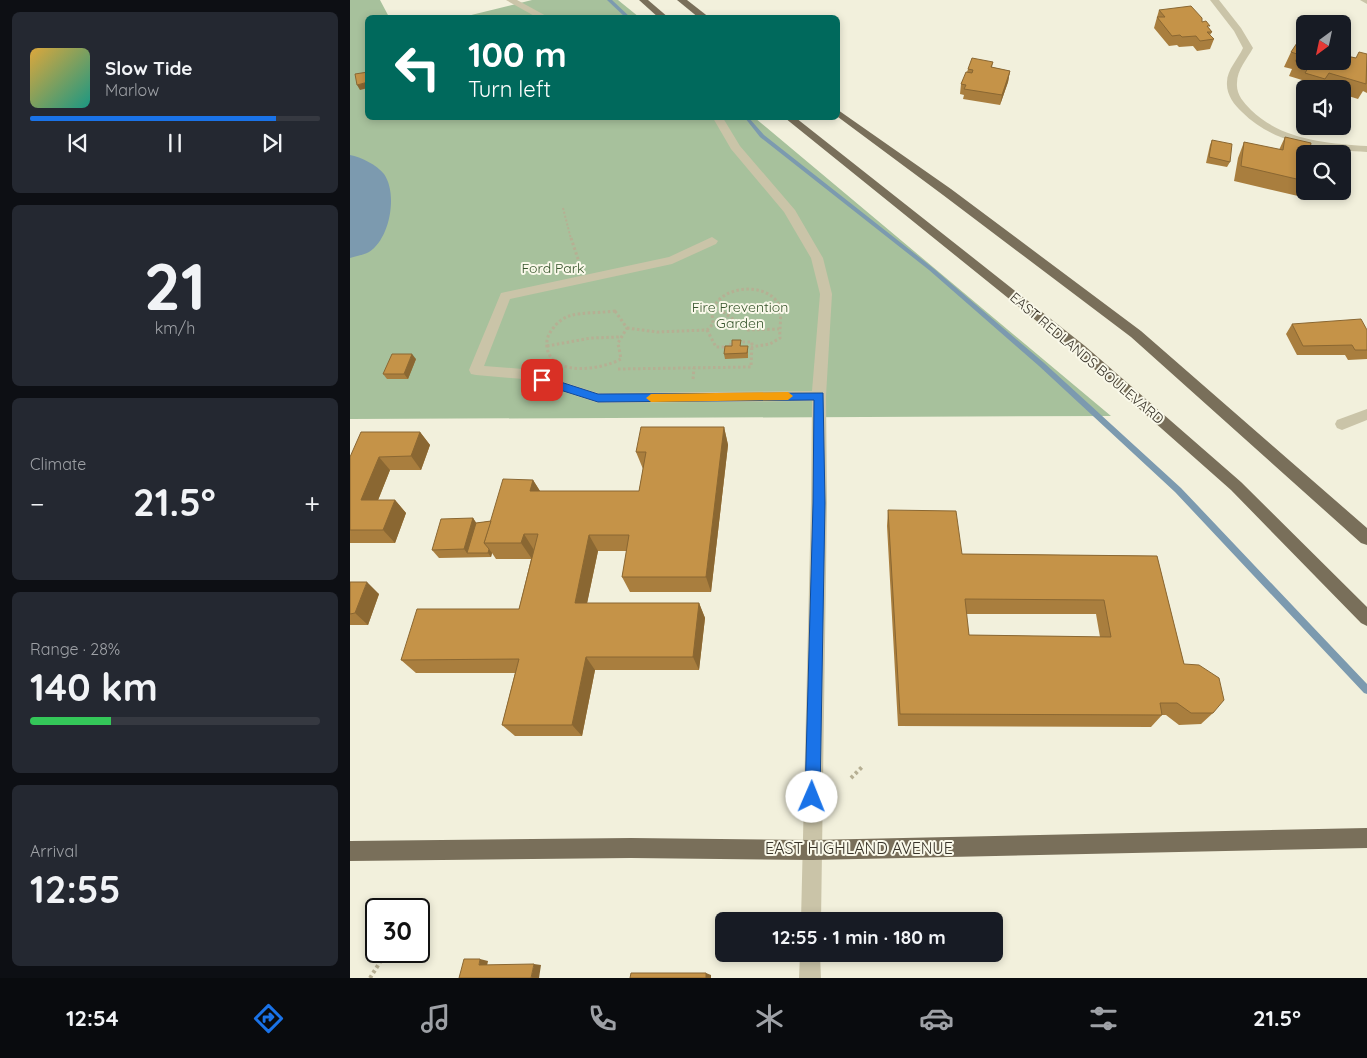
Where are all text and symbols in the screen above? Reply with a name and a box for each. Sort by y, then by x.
north arrow [1296,15,1351,70]
map controls [1296,15,1351,200]
text: 100 m [468,32,567,76]
icon: left [385,35,450,100]
text: Slow Tide [105,56,193,80]
text: Turn left [468,75,551,103]
text: Marlow [105,80,159,100]
button: sound [1296,80,1351,135]
icon: previous [64,129,92,157]
icon: pause [161,129,189,157]
icon: next [258,129,286,157]
button: search [1296,145,1351,200]
text: 21 [144,245,206,326]
park label: Ford Park [521,259,585,277]
street label: EAST REDLANDS BOULEVARD [1006,288,1168,428]
park label: Fire Prevention Garden [692,298,788,332]
text: km/h [155,318,195,338]
pin [521,359,563,401]
icon: arrive [528,366,556,394]
text: Climate [30,454,86,474]
text: 21.5° [133,478,216,526]
text: − [30,486,45,521]
text: + [304,486,320,521]
text: Range · 28% [30,639,120,659]
text: 140 km [30,663,158,711]
position arrow [785,770,837,822]
street label: EAST HIGHLAND AVENUE [765,838,953,858]
text: Arrival [30,841,78,861]
text: 12:55 [30,865,121,913]
speed limit sign: 30 [365,898,430,963]
text: 12:55 · 1 min · 180 m [772,925,946,949]
icon: directions [251,1001,286,1036]
icon: music [418,1001,453,1036]
icon: phone [585,1001,620,1036]
icon: climate [752,1001,787,1036]
icon: car [919,1001,954,1036]
icon: filters [1086,1001,1121,1036]
text: 12:54 [66,1004,119,1032]
text: 21.5° [1253,1004,1301,1032]

